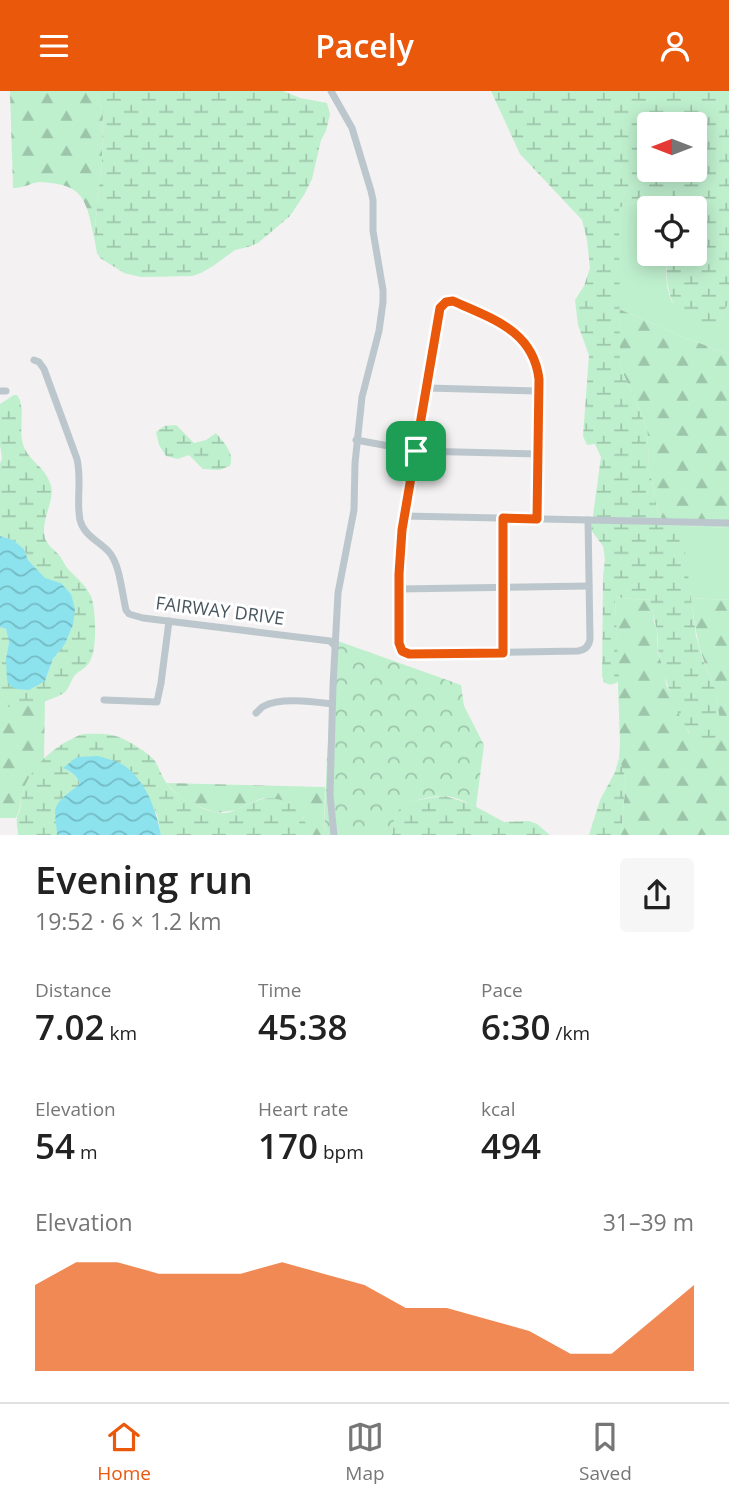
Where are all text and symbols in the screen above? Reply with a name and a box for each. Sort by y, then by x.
text: Pacely [315,24,414,67]
icon: menu [35,27,73,65]
icon: person [656,27,694,65]
north arrow [637,112,707,182]
map controls [637,112,707,266]
button: locate [637,196,707,266]
pin [386,421,446,481]
icon: arrive [397,432,435,470]
street label: FAIRWAY DRIVE [154,590,286,630]
text: Evening run [35,853,253,905]
button: share [620,858,694,932]
text: 19:52 · 6 × 1.2 km [35,905,222,937]
text: Distance [35,977,111,1003]
text: Time [258,977,302,1003]
text: Pace [481,977,523,1003]
text: 7.02 [35,1003,105,1050]
text: 45:38 [258,1003,348,1050]
text: 6:30 [481,1003,551,1050]
text: km [105,1020,137,1046]
text: /km [551,1020,590,1046]
text: Elevation [35,1096,116,1122]
text: Heart rate [258,1096,348,1122]
text: kcal [481,1096,515,1122]
text: 54 [35,1122,75,1169]
text: 170 [258,1122,318,1169]
text: 494 [481,1122,541,1169]
text: m [75,1139,98,1165]
text: bpm [318,1139,364,1165]
text: Elevation [35,1206,133,1238]
text: 31–39 m [603,1206,694,1238]
tab: Home [97,1418,151,1486]
tab: Map [345,1418,385,1486]
tab: Saved [579,1418,632,1486]

